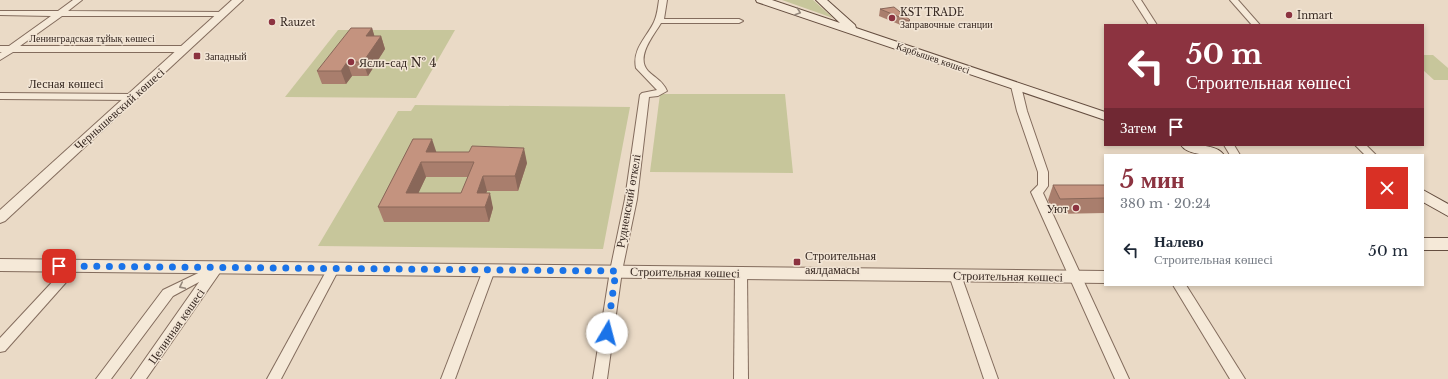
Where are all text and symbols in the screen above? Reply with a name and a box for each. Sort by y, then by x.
place label: KST TRADE Заправочные станции [900,6,993,31]
one-way arrow [795,8,802,16]
place label: Inmart [1297,9,1333,22]
marker: Inmart [1284,10,1294,20]
marker: KST TRADE Заправочные станции [887,13,897,23]
place label: Rauzet [280,16,315,29]
marker: Rauzet [267,17,277,27]
street label: Ленинградская тұйық көшесі [29,32,155,45]
text: 50 m [1186,37,1262,72]
street label: Карбышев көшесі [894,39,972,77]
icon: left [1120,40,1172,92]
place label: Западный [205,50,247,63]
marker: Западный [192,51,202,61]
place label: Ясли-сад № 4 [359,55,437,70]
marker: Ясли-сад № 4 [346,57,356,67]
street label: Чернышевский көшесі [71,64,168,154]
text: Строительная көшесі [1186,72,1351,94]
street label: Лесная көшесі [28,76,104,91]
icon: arrive [1165,116,1187,138]
text: Затем [1120,118,1157,137]
street label: Рудненский өткелі [612,152,644,249]
text: 5 мин [1120,165,1185,194]
button: close [1366,167,1408,209]
text: 380 m · 20:24 [1120,195,1211,212]
place label: Уют [1047,201,1069,216]
marker: Уют [1071,203,1081,213]
text: Налево [1154,232,1204,251]
icon: left [1120,239,1142,261]
text: 50 m [1368,241,1408,260]
place label: Строительная аялдамасы [805,248,876,277]
pin [42,249,76,283]
text: Строительная көшесі [1154,251,1273,268]
icon: arrive [48,255,70,277]
marker: Строительная аялдамасы [792,257,802,267]
street label: Строительная көшесі [630,264,741,280]
street label: Строительная көшесі [953,268,1064,284]
one-way arrow [179,281,186,288]
street label: Целинная көшесі [144,285,208,367]
position arrow [586,312,628,354]

